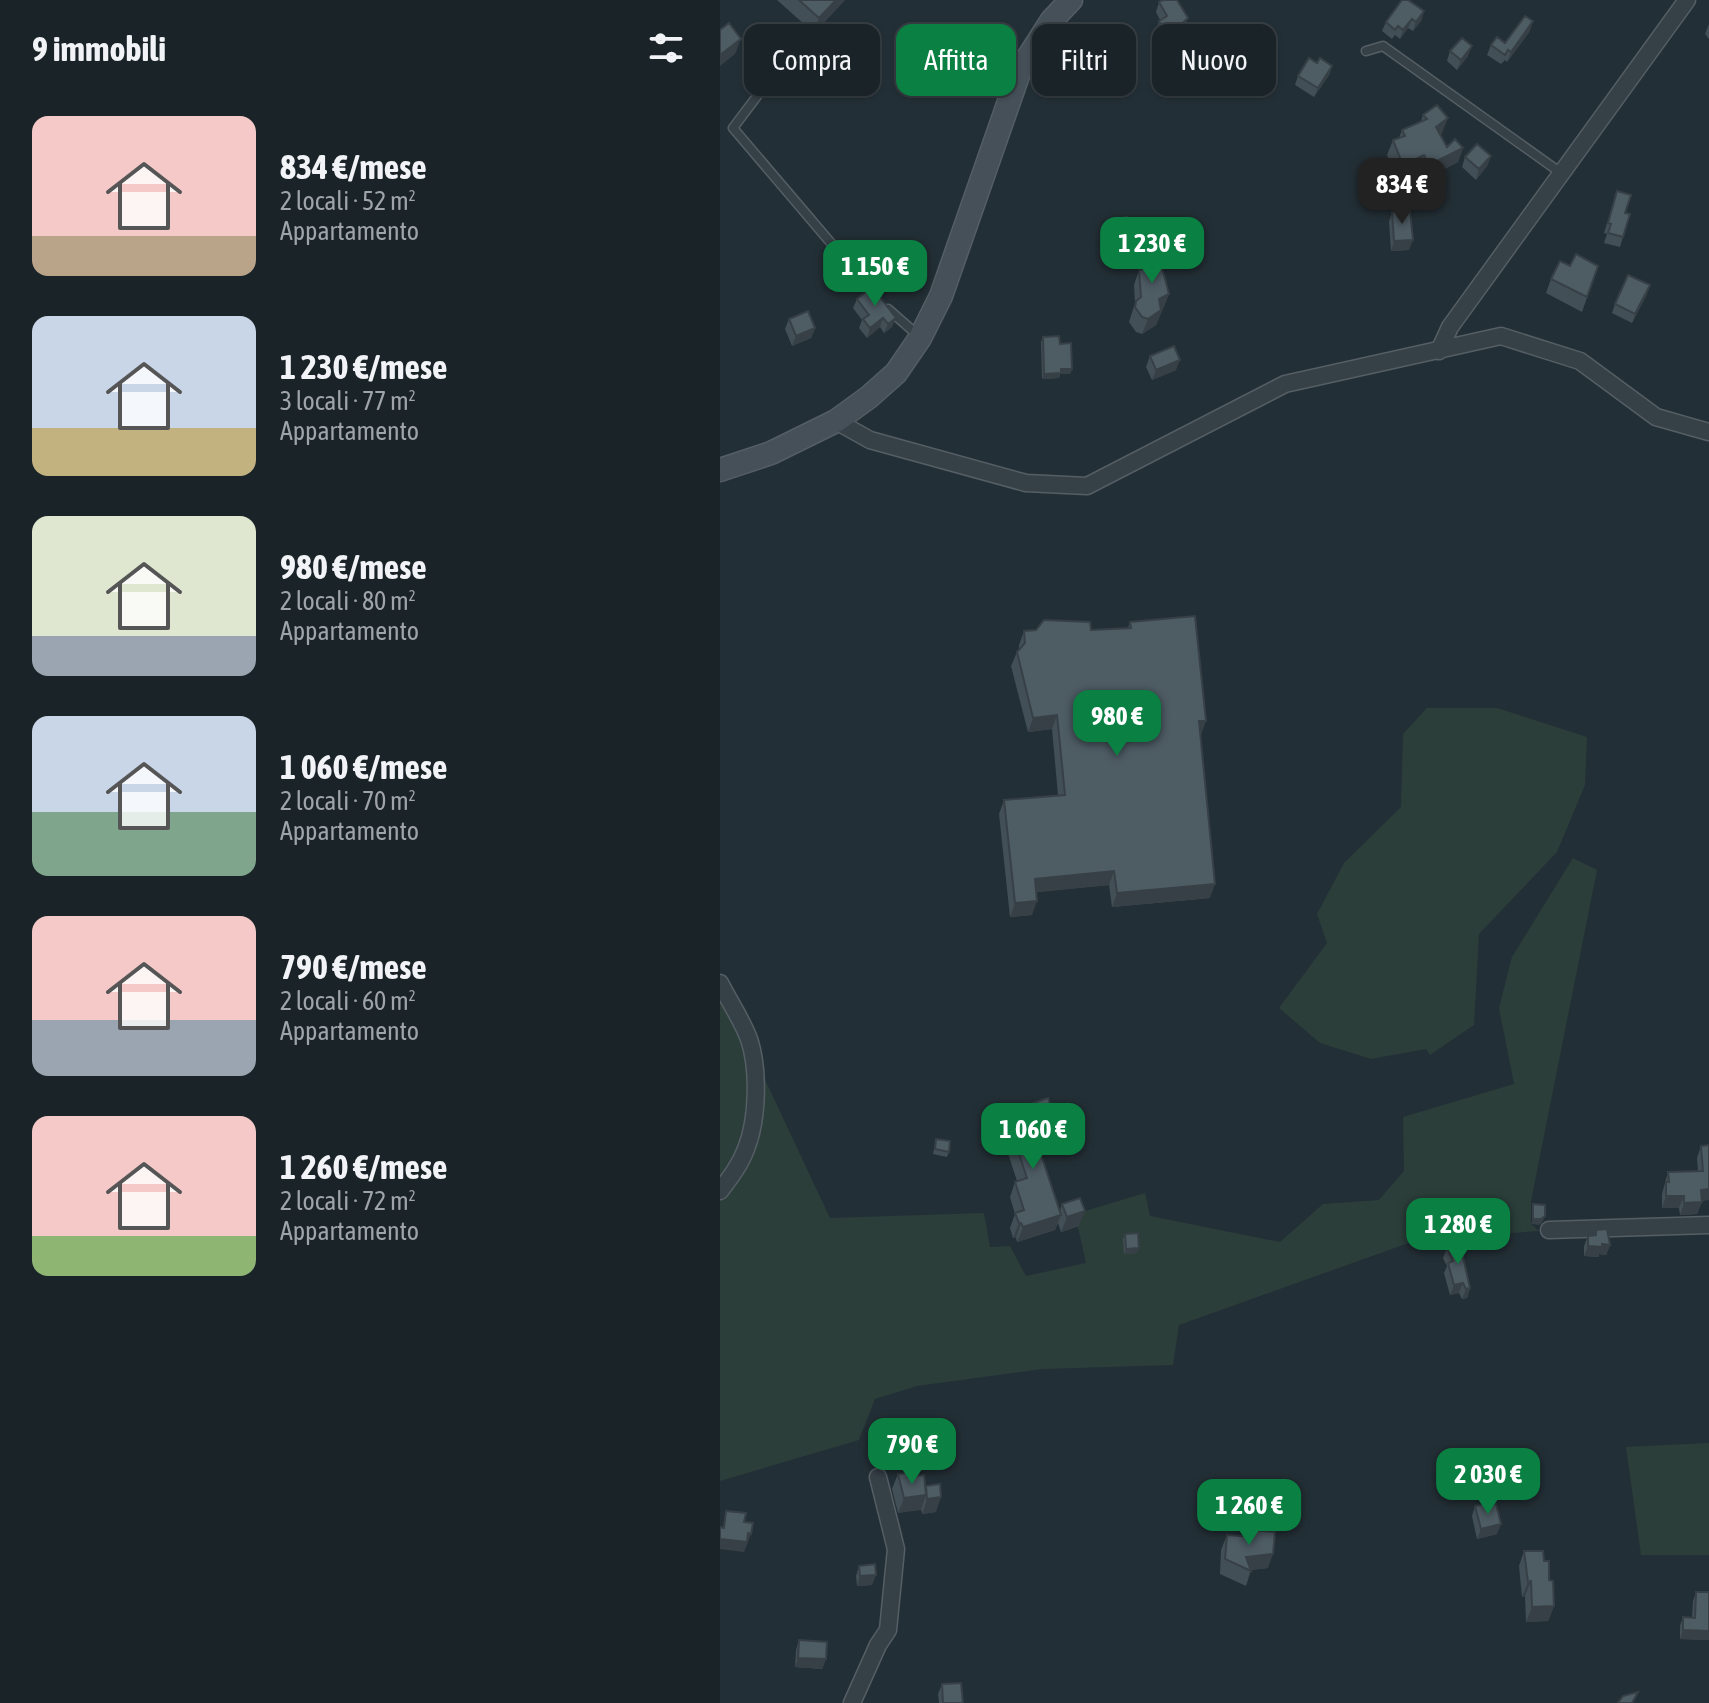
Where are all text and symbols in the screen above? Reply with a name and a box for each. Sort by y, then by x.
chip: Compra [744,24,880,96]
chip: Affitta [896,24,1016,96]
chip: Filtri [1032,24,1136,96]
chip: Nuovo [1152,24,1276,96]
icon: filters [644,26,688,70]
text: 9 immobili [32,29,166,68]
text: 834 €/mese [280,147,427,186]
icon: home [96,148,192,244]
pin: 834 € [1346,158,1458,226]
text: 834 € [1376,169,1428,199]
text: 2 locali · 52 m² [280,186,416,216]
text: Appartamento [280,216,419,246]
pin: 1 230 € [1078,217,1226,285]
text: 1 230 € [1118,228,1186,258]
pin: 1 150 € [801,240,949,308]
text: 1 150 € [841,251,909,281]
text: 1 230 €/mese [280,347,447,386]
icon: home [96,348,192,444]
text: 3 locali · 77 m² [280,386,416,416]
text: Appartamento [280,416,419,446]
text: 980 €/mese [280,547,427,586]
icon: home [96,548,192,644]
text: 2 locali · 80 m² [280,586,416,616]
text: Appartamento [280,616,419,646]
pin: 980 € [1061,690,1173,758]
text: 980 € [1091,701,1143,731]
text: 1 060 €/mese [280,747,447,786]
icon: home [96,748,192,844]
text: 2 locali · 70 m² [280,786,416,816]
text: Appartamento [280,816,419,846]
text: 790 €/mese [280,947,427,986]
icon: home [96,948,192,1044]
text: 2 locali · 60 m² [280,986,416,1016]
text: Appartamento [280,1016,419,1046]
pin: 1 060 € [959,1103,1107,1171]
text: 1 060 € [999,1114,1067,1144]
text: 1 260 €/mese [280,1147,447,1186]
icon: home [96,1148,192,1244]
text: 2 locali · 72 m² [280,1186,416,1216]
pin: 1 280 € [1384,1198,1532,1266]
text: 1 280 € [1424,1209,1492,1239]
text: Appartamento [280,1216,419,1246]
pin: 790 € [856,1418,968,1486]
text: 790 € [886,1429,938,1459]
pin: 2 030 € [1414,1448,1562,1516]
text: 2 030 € [1454,1459,1522,1489]
pin: 1 260 € [1175,1479,1323,1547]
text: 1 260 € [1215,1490,1283,1520]

